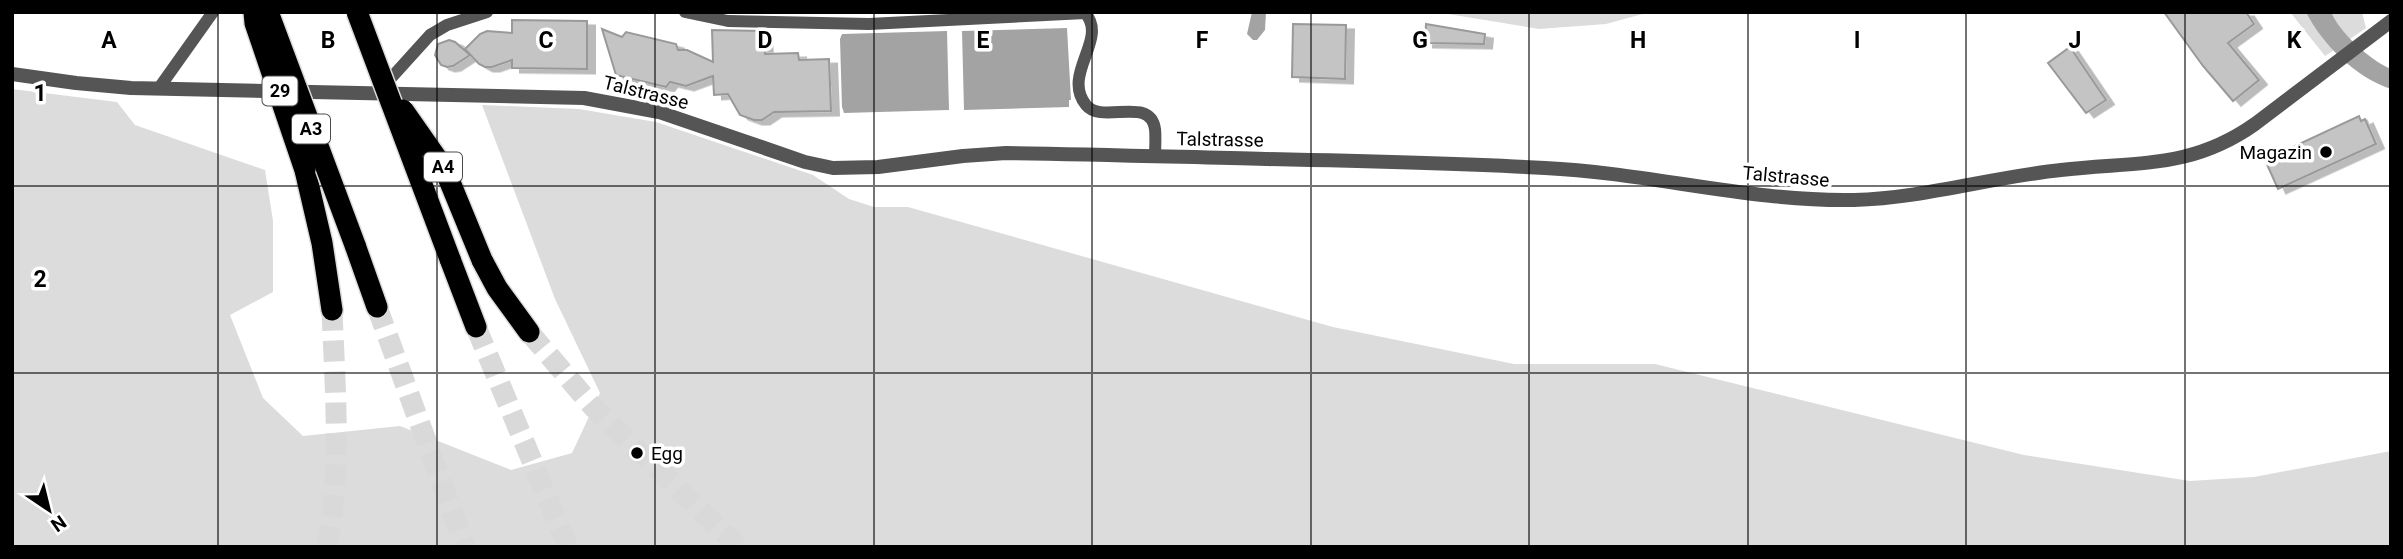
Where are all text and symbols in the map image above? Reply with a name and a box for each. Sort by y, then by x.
text: A [101,27,117,54]
text: B [321,27,335,54]
text: C [538,27,554,54]
text: D [758,27,772,54]
text: E [977,27,990,54]
text: F [1196,27,1209,54]
text: G [1412,27,1428,54]
text: H [1630,27,1646,54]
text: I [1854,27,1860,54]
text: J [2069,27,2081,54]
text: K [2287,27,2302,54]
street label: Talstrasse [601,71,691,114]
road number: 29 [262,76,298,106]
text: 1 [33,80,47,107]
road number: A3 [292,114,330,144]
street label: Talstrasse [1176,127,1264,152]
place label: Magazin [2240,141,2312,164]
marker: Magazin [2318,144,2334,160]
road number: A4 [424,152,462,182]
street label: Talstrasse [1741,161,1830,192]
text: 2 [33,266,47,293]
place label: Egg [651,442,683,465]
marker: Egg [629,445,645,461]
north arrow [14,475,84,545]
text: N [46,510,71,537]

